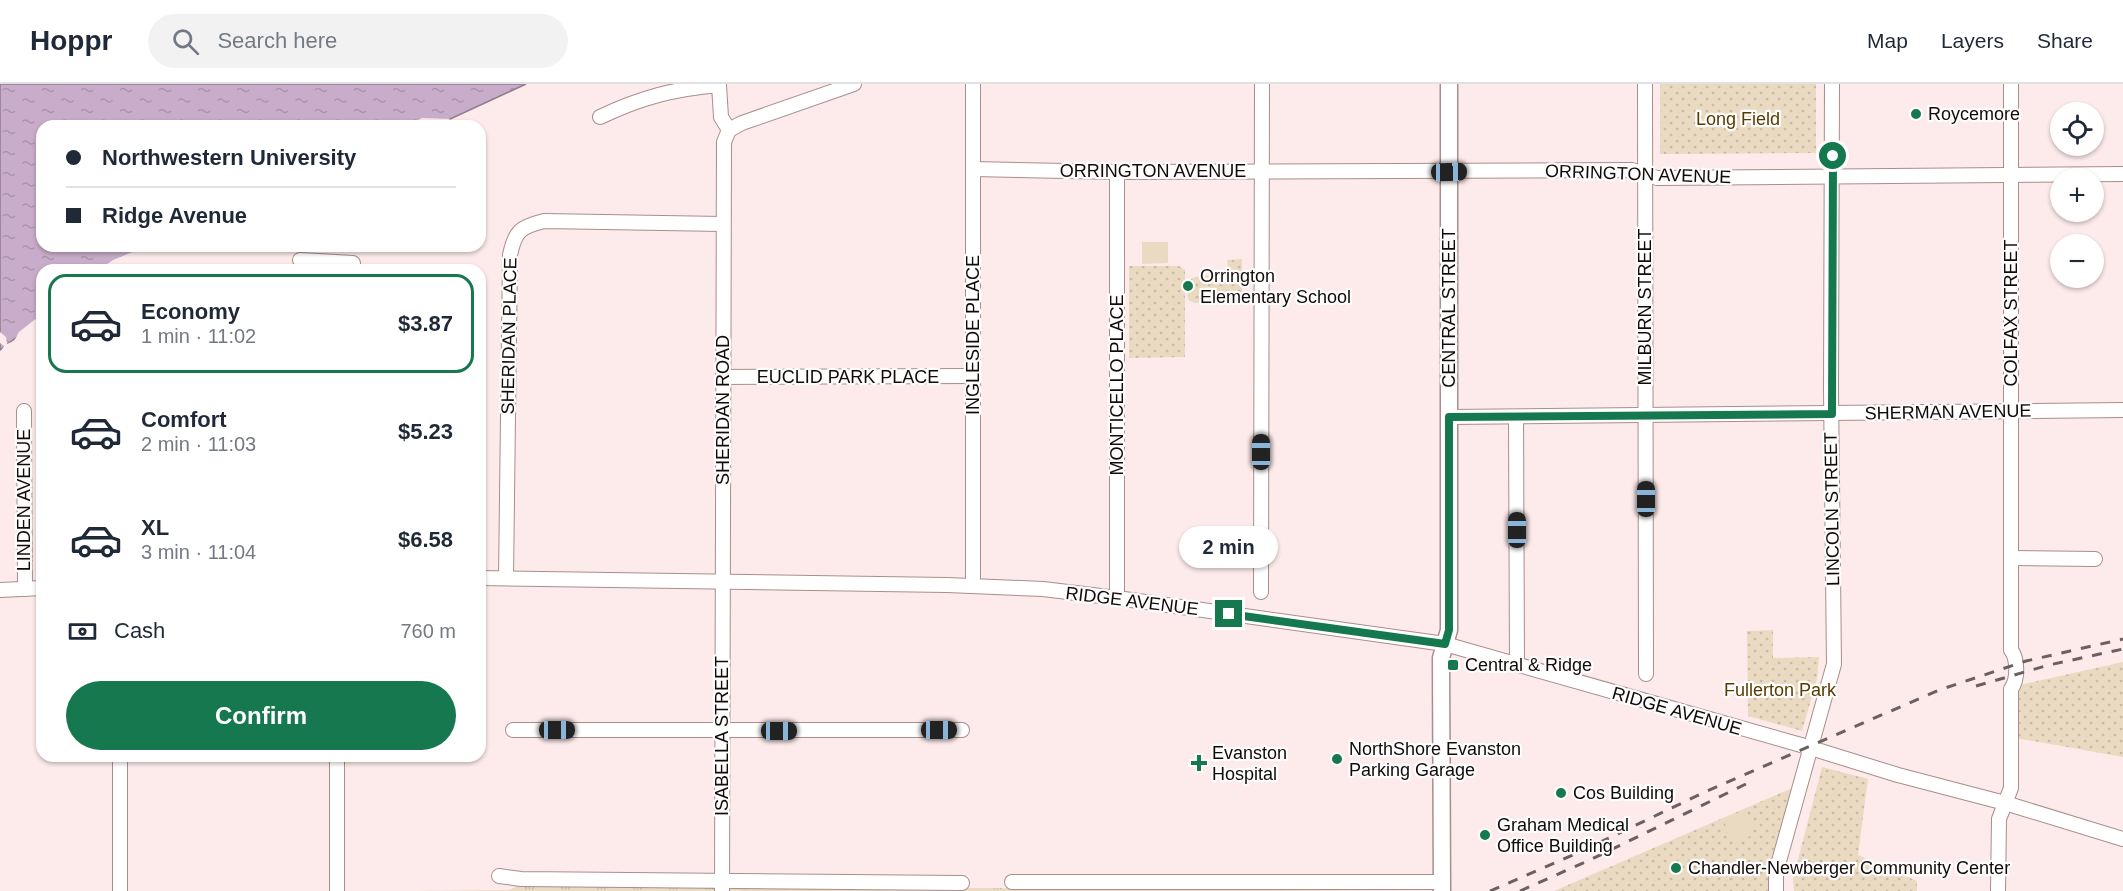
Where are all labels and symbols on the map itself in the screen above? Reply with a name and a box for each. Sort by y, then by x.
place label: Roycemore [1928,104,2020,124]
marker: Roycemore [1909,107,1923,121]
park label: Long Field [1696,109,1780,129]
route start [1819,142,1846,169]
street label: ORRINGTON AVENUE [1060,161,1246,181]
street label: ORRINGTON AVENUE [1545,161,1731,187]
car [1431,163,1467,181]
street label: CENTRAL STREET [1439,228,1459,388]
street label: MILBURN STREET [1635,228,1655,386]
street label: COLFAX STREET [2001,239,2021,387]
street label: INGLESIDE PLACE [963,255,983,415]
street label: SHERIDAN PLACE [498,257,520,415]
place label: Orrington Elementary School [1200,266,1351,307]
marker: Orrington Elementary School [1181,279,1195,293]
street label: MONTICELLO PLACE [1107,294,1127,476]
street label: SHERIDAN ROAD [713,335,733,485]
street label: EUCLID PARK PLACE [757,367,939,387]
street label: SHERMAN AVENUE [1864,401,2032,423]
street label: LINDEN AVENUE [14,429,34,571]
street label: LINCOLN STREET [1821,432,1843,586]
car [1252,434,1270,470]
car [1637,481,1655,517]
car [1508,512,1526,548]
callout: 2 min [1180,527,1278,569]
street label: RIDGE AVENUE [1064,583,1200,619]
route end [1215,600,1242,627]
place label: Central & Ridge [1465,655,1592,675]
street label: ISABELLA STREET [712,656,732,816]
marker: Central & Ridge [1446,658,1460,672]
park label: Fullerton Park [1724,680,1837,700]
street label: RIDGE AVENUE [1610,683,1744,739]
car [539,721,575,739]
car [921,721,957,739]
car [761,722,797,740]
place label: NorthShore Evanston Parking Garage [1349,739,1521,780]
place label: Evanston Hospital [1212,743,1287,784]
marker: NorthShore Evanston Parking Garage [1330,752,1344,766]
marker: Evanston Hospital [1190,754,1208,772]
place label: Cos Building [1573,783,1674,803]
marker: Cos Building [1554,786,1568,800]
place label: Graham Medical Office Building [1497,815,1629,856]
marker: Graham Medical Office Building [1478,828,1492,842]
place label: Chandler-Newberger Community Center [1688,858,2010,878]
marker: Chandler-Newberger Community Center [1669,861,1683,875]

